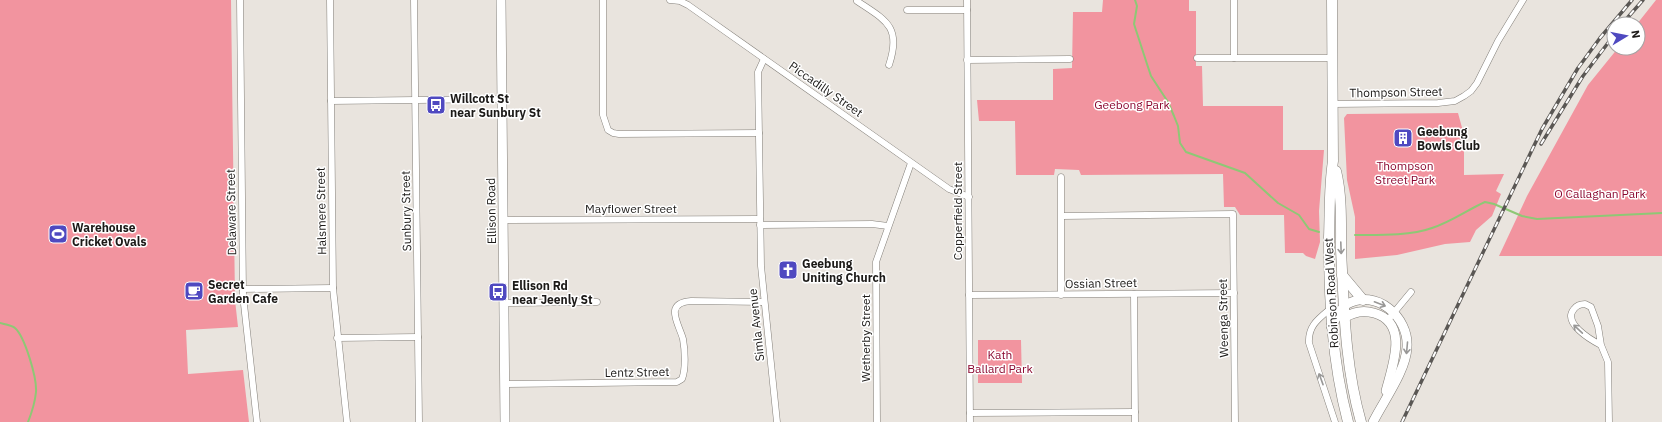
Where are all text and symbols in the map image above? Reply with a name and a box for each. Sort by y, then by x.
north arrow [1606,16,1646,56]
text: N [1628,29,1643,39]
street label: Piccadilly Street [786,58,866,120]
street label: Thompson Street [1349,84,1443,100]
place label: Willcott St near Sunbury St [450,91,541,120]
bus stop icon: Willcott St near Sunbury St [425,94,447,116]
park label: Geebong Park [1094,97,1170,112]
place label: Geebung Bowls Club [1417,124,1480,153]
building icon: Geebung Bowls Club [1392,127,1414,149]
park label: Thompson Street Park [1375,158,1436,187]
street label: Copperfield Street [950,162,965,260]
street label: Halsmere Street [313,167,329,255]
street label: Delaware Street [223,169,239,255]
street label: Sunbury Street [398,171,414,251]
street label: Ellison Road [483,178,499,244]
park label: O Callaghan Park [1554,186,1646,201]
street label: Mayflower Street [585,201,677,216]
place label: Warehouse Cricket Ovals [72,220,147,249]
sports icon: Warehouse Cricket Ovals [47,223,69,245]
street label: Robinson Road West [1321,237,1341,349]
one-way arrow [1338,241,1345,254]
place label: Geebung Uniting Church [802,256,886,285]
church icon: Geebung Uniting Church [777,259,799,281]
street label: Ossian Street [1065,275,1137,291]
place label: Secret Garden Cafe [208,277,278,306]
place label: Ellison Rd near Jeenly St [512,278,593,307]
street label: Weenga Street [1215,278,1231,358]
cafe icon: Secret Garden Cafe [183,280,205,302]
bus stop icon: Ellison Rd near Jeenly St [487,281,509,303]
street label: Simla Avenue [745,288,767,362]
street label: Wetherby Street [858,294,873,382]
one-way arrow [1373,300,1385,308]
one-way arrow [1574,325,1584,334]
one-way arrow [1403,341,1410,354]
park label: Kath Ballard Park [967,347,1033,376]
street label: Lentz Street [604,364,670,380]
one-way arrow [1316,374,1324,386]

